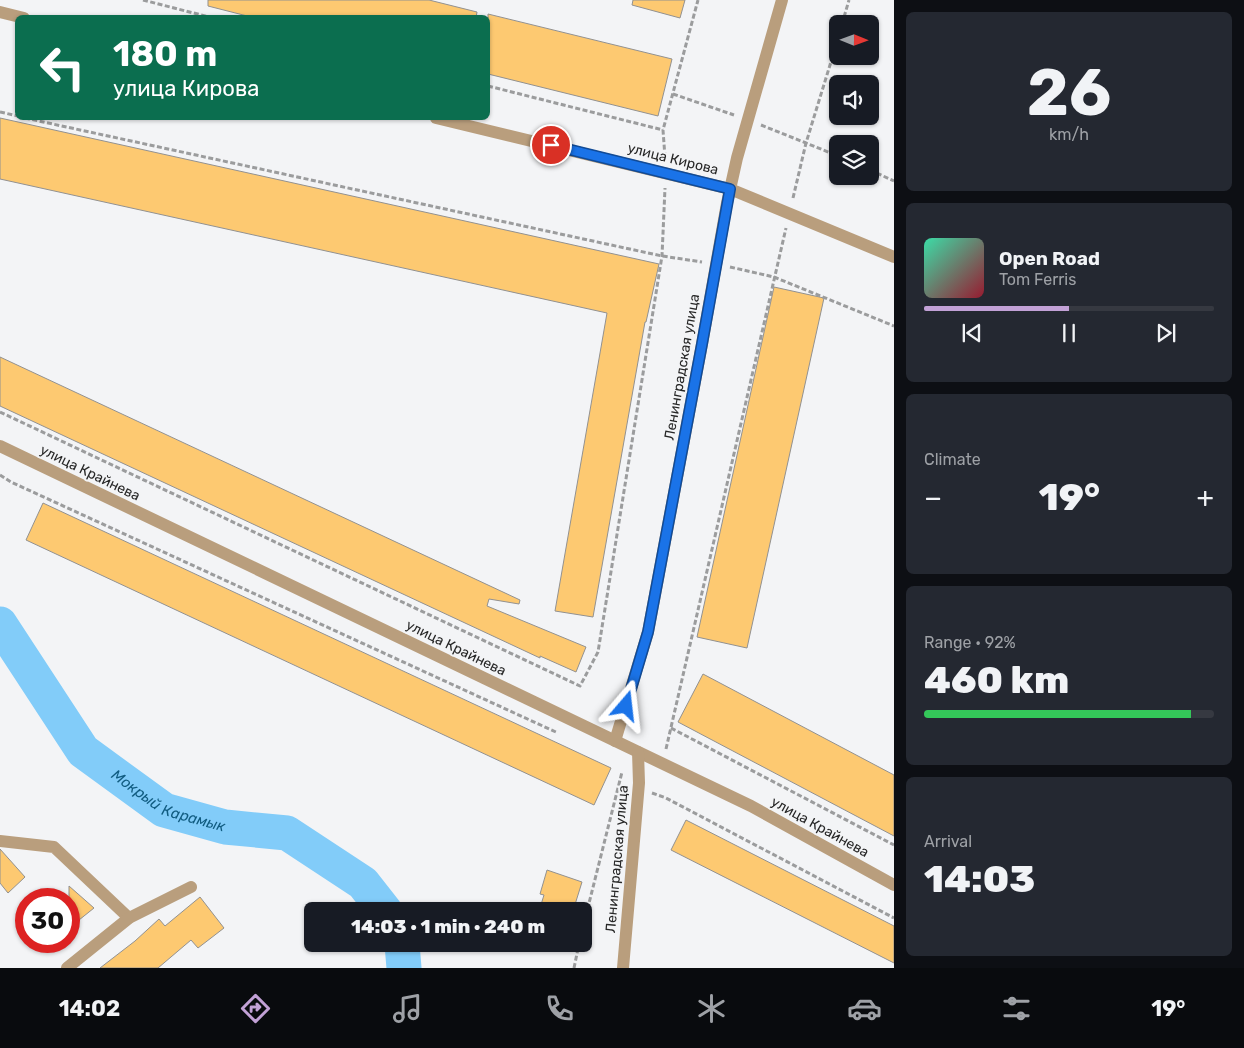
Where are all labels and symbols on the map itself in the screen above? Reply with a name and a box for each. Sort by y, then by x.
north arrow [829,15,879,65]
pin [530,124,572,166]
street label: улица Кирова [626,139,720,179]
street label: Ленинградская улица [661,293,703,441]
street label: улица Крайнева [37,441,143,505]
street label: улица Крайнева [403,616,509,680]
position arrow [599,679,651,731]
water label: Мокрый Карамык [108,766,228,836]
street label: Ленинградская улица [602,785,632,933]
street label: улица Крайнева [768,793,872,861]
speed limit sign: 30 [15,888,80,953]

